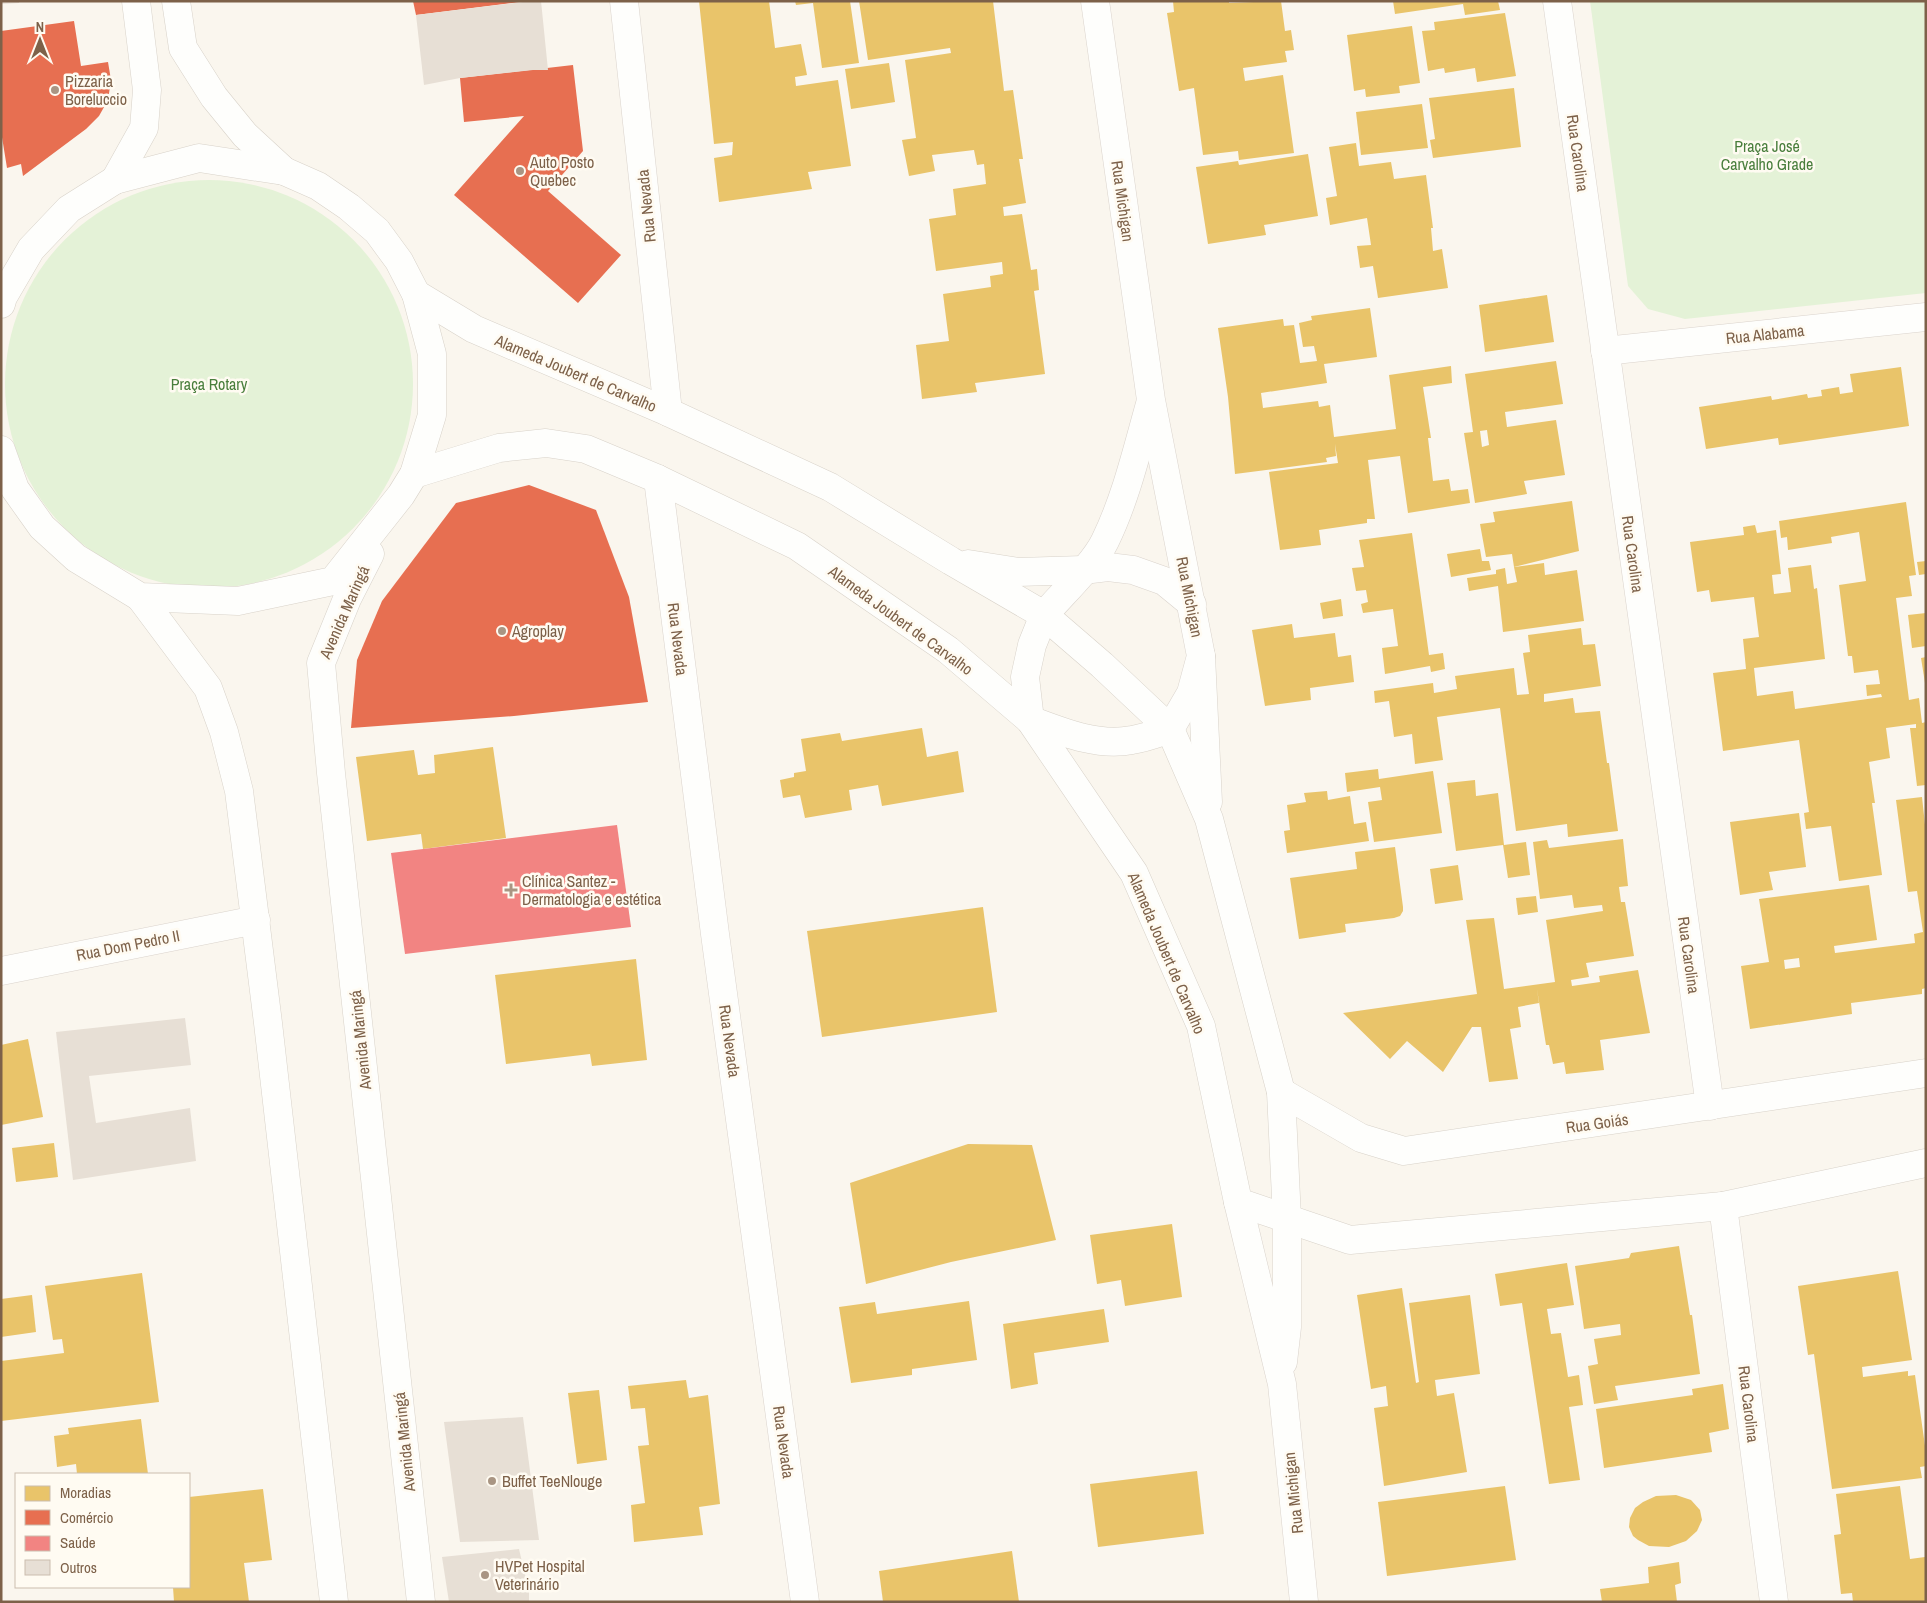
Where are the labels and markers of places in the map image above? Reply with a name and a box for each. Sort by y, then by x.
place label: Pizzaria Boreluccio [65,70,127,110]
marker: Pizzaria Boreluccio [49,84,61,96]
place label: Auto Posto Quebec [529,151,594,191]
marker: Auto Posto Quebec [514,165,526,177]
place label: Agroplay [511,620,564,642]
marker: Agroplay [496,625,508,637]
place label: Clínica Santez - Dermatologia e estética [522,870,662,910]
marker: Clínica Santez - Dermatologia e estética [504,883,518,897]
place label: Buffet TeeNlouge [502,1470,602,1492]
marker: Buffet TeeNlouge [486,1475,498,1487]
place label: HVPet Hospital Veterinário [495,1555,585,1595]
marker: HVPet Hospital Veterinário [479,1569,491,1581]

